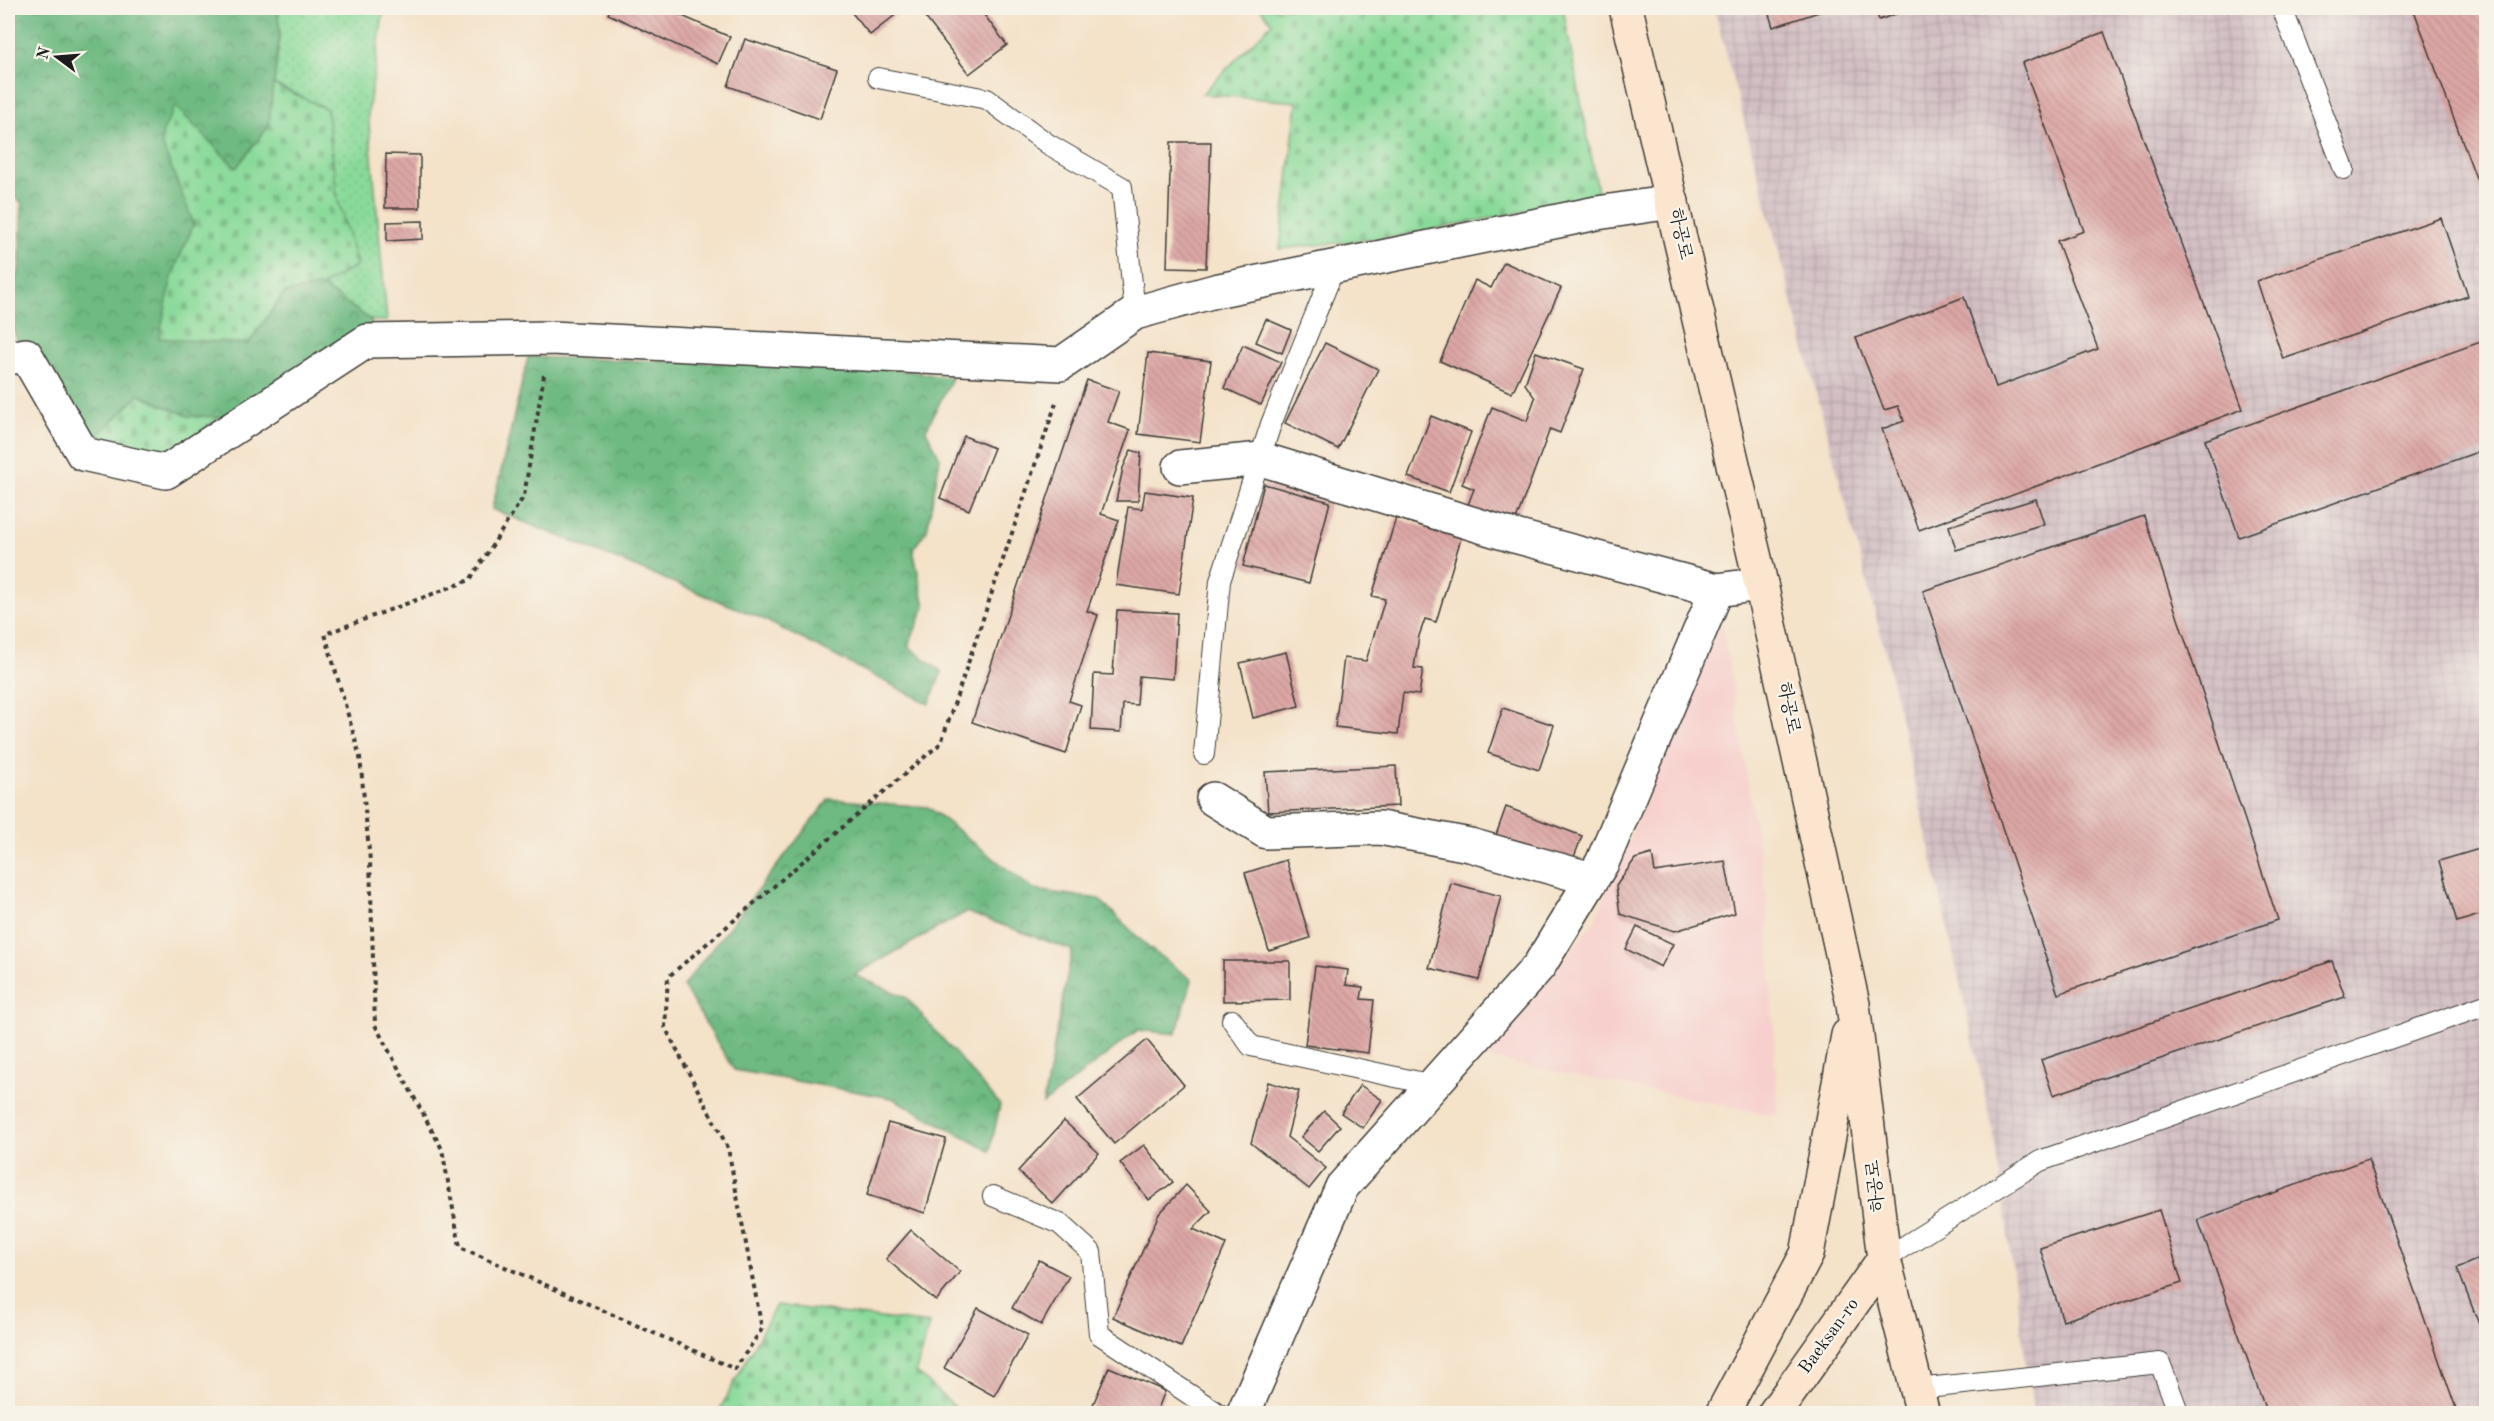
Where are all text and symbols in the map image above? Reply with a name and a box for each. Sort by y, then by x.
north arrow [27,27,87,87]
text: N [35,45,54,62]
street label: 하공로 [1665,206,1696,261]
street label: 하공로 [1774,680,1803,735]
street label: 하공로 [1863,1159,1888,1213]
street label: Baeksan-ro [1796,1295,1862,1377]

